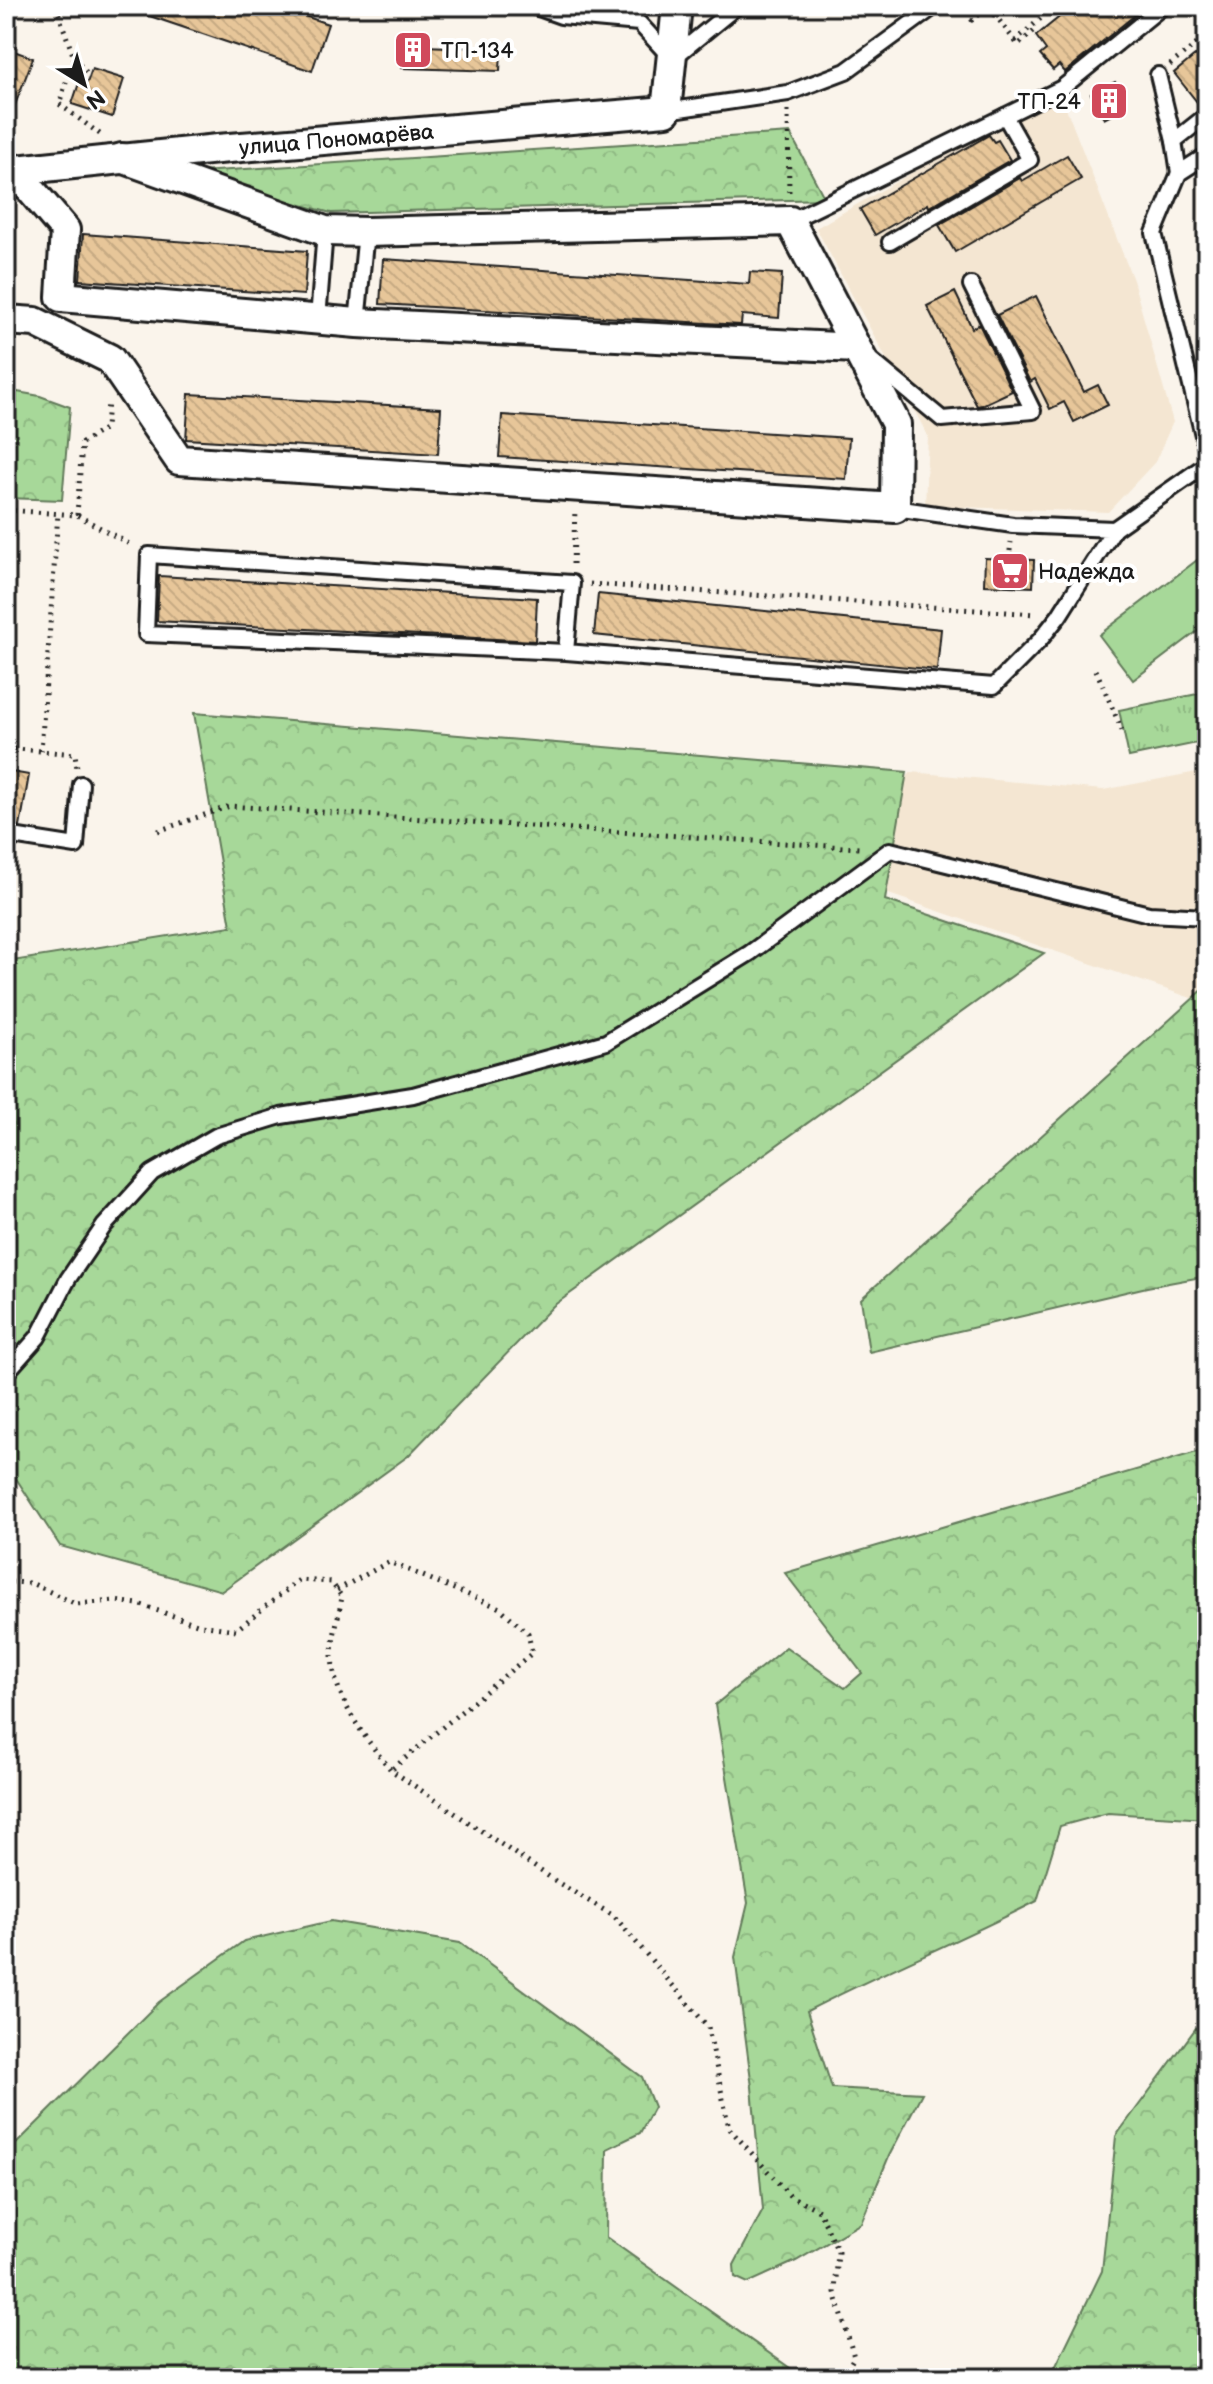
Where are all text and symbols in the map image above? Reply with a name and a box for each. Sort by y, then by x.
building icon: ТП-134 [392,29,434,71]
place label: ТП-134 [441,38,514,65]
north arrow [44,44,124,124]
building icon: ТП-24 [1088,80,1130,122]
text: N [80,83,110,115]
place label: ТП-24 [1018,89,1082,116]
street label: улица Пономарёва [238,119,435,162]
supermarket icon: Надежда [989,550,1031,592]
place label: Надежда [1038,559,1135,586]

